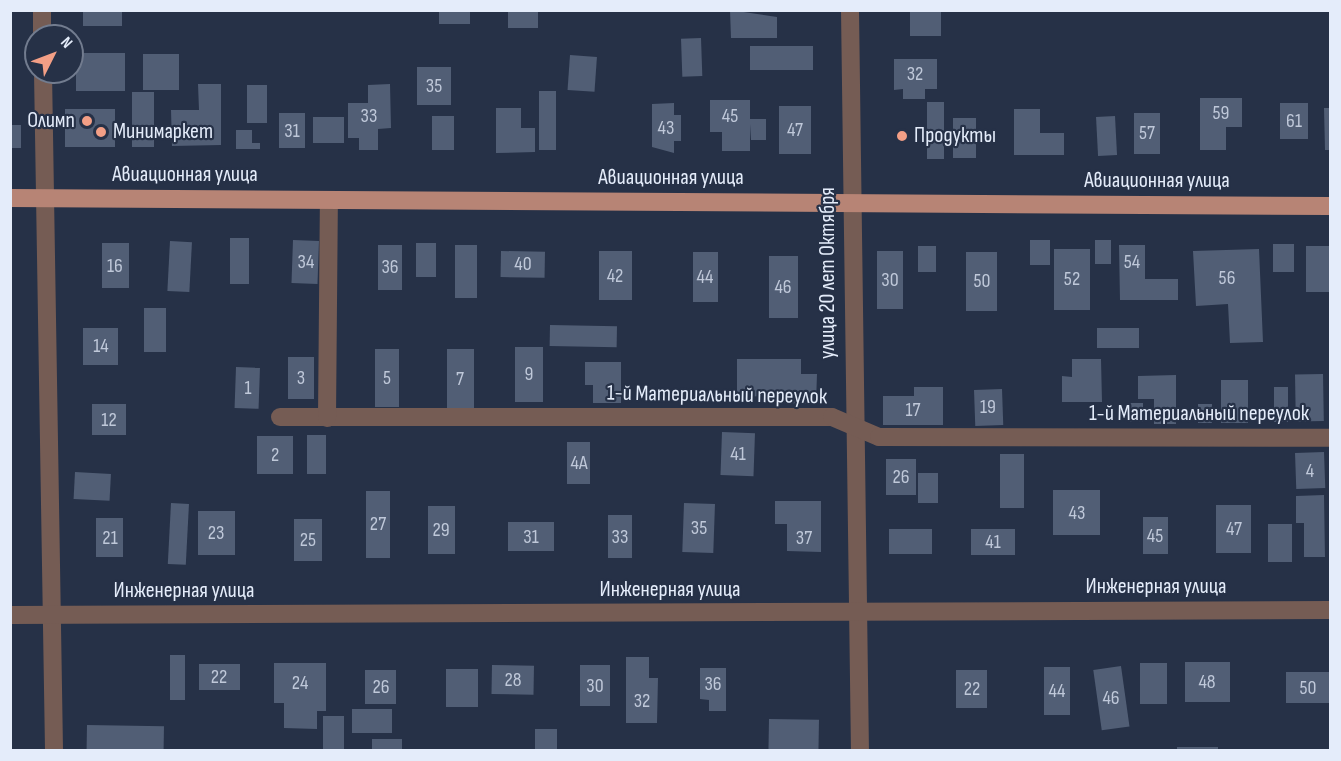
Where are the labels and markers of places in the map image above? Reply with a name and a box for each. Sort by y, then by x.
place label: Олимп [27,108,75,134]
marker: Олимп [80,114,94,128]
place label: Минимаркет [113,119,213,145]
place label: Продукты [914,123,996,149]
marker: Минимаркет [94,125,108,139]
marker: Продукты [895,129,909,143]

